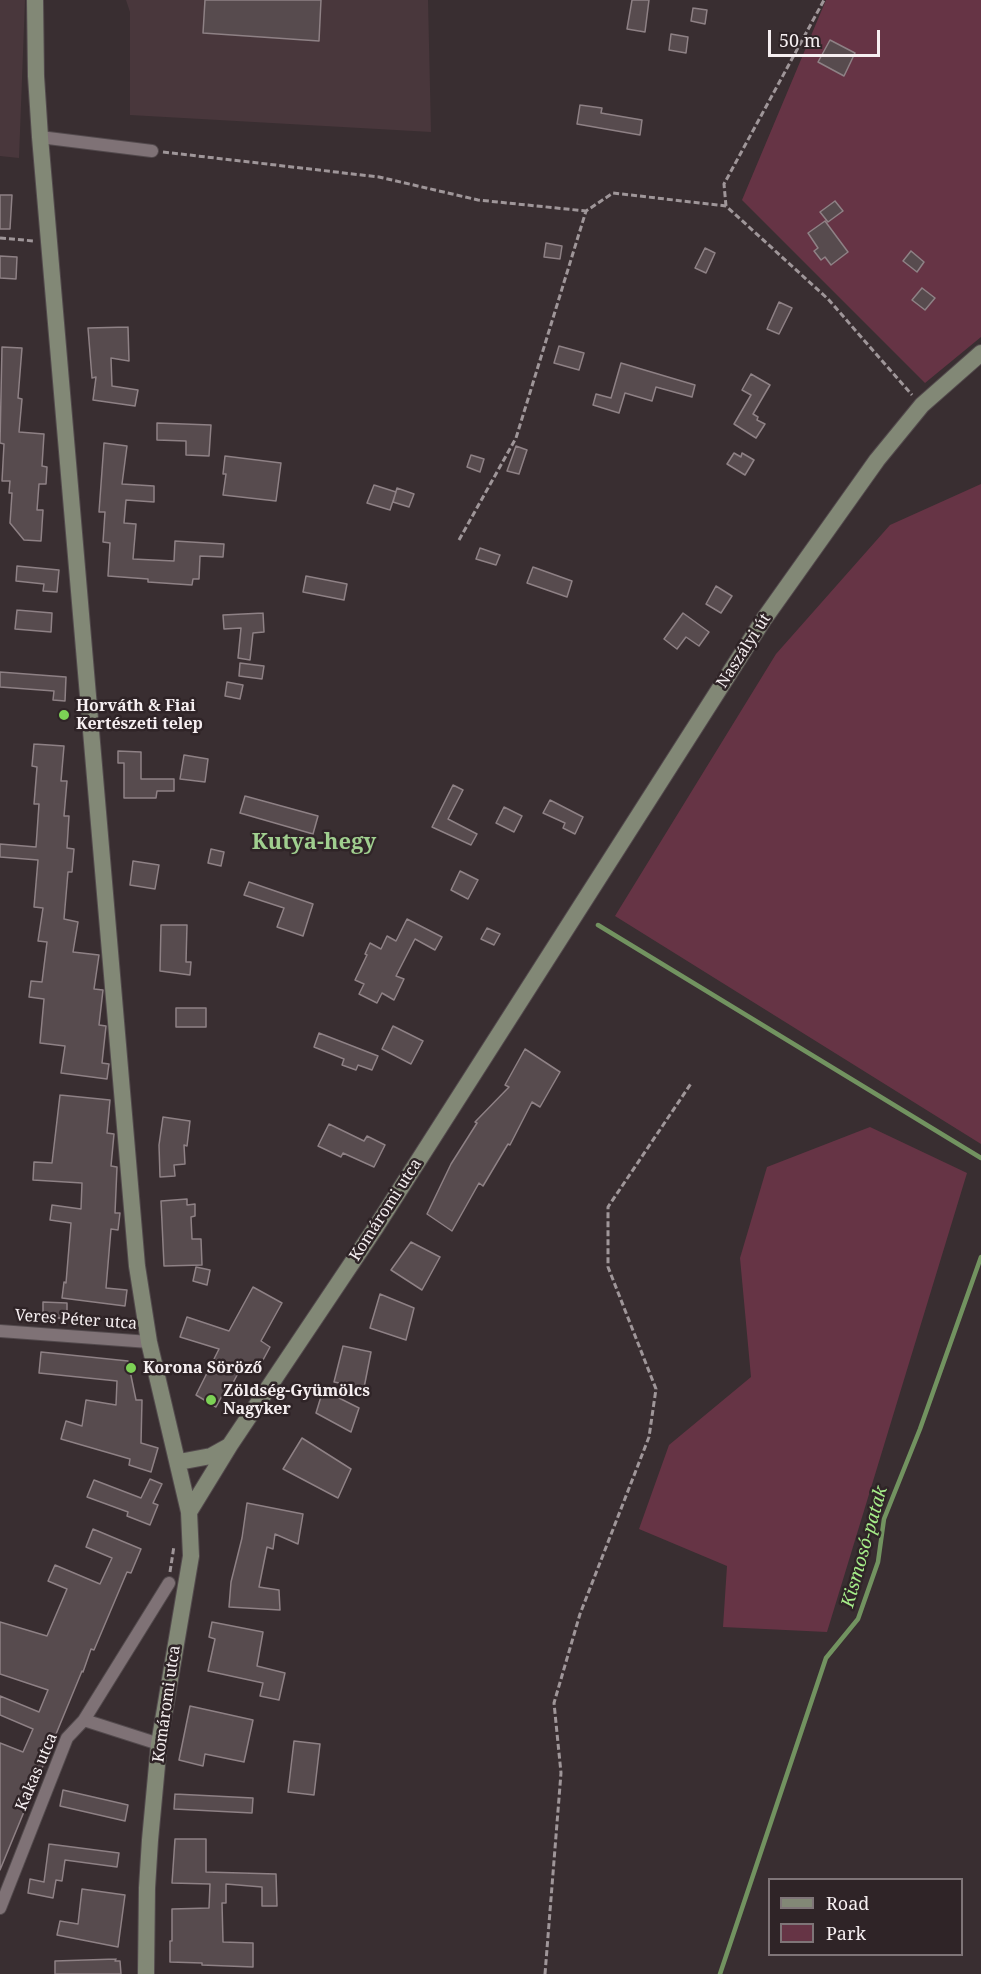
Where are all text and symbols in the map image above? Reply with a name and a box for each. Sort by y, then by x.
scale bar [771,18,884,56]
text: 50 m [779,28,821,52]
street label: Naszályi út [713,610,775,692]
place label: Horváth & Fiai Kertészeti telep [76,696,203,734]
marker: Horváth & Fiai Kertészeti telep [57,708,71,722]
district label: Kutya-hegy [252,830,376,856]
street label: Komáromi utca [346,1155,426,1265]
street label: Veres Péter utca [14,1306,138,1334]
place label: Korona Söröző [143,1358,262,1378]
marker: Korona Söröző [124,1361,138,1375]
place label: Zöldség-Gyümölcs Nagyker [223,1381,370,1419]
marker: Zöldség-Gyümölcs Nagyker [204,1393,218,1407]
water label: Kismosó-patak [837,1484,893,1610]
street label: Komáromi utca [149,1644,185,1764]
street label: Kakas utca [12,1730,62,1814]
legend [768,1878,963,1956]
text: Road [826,1891,869,1915]
text: Park [826,1921,866,1945]

